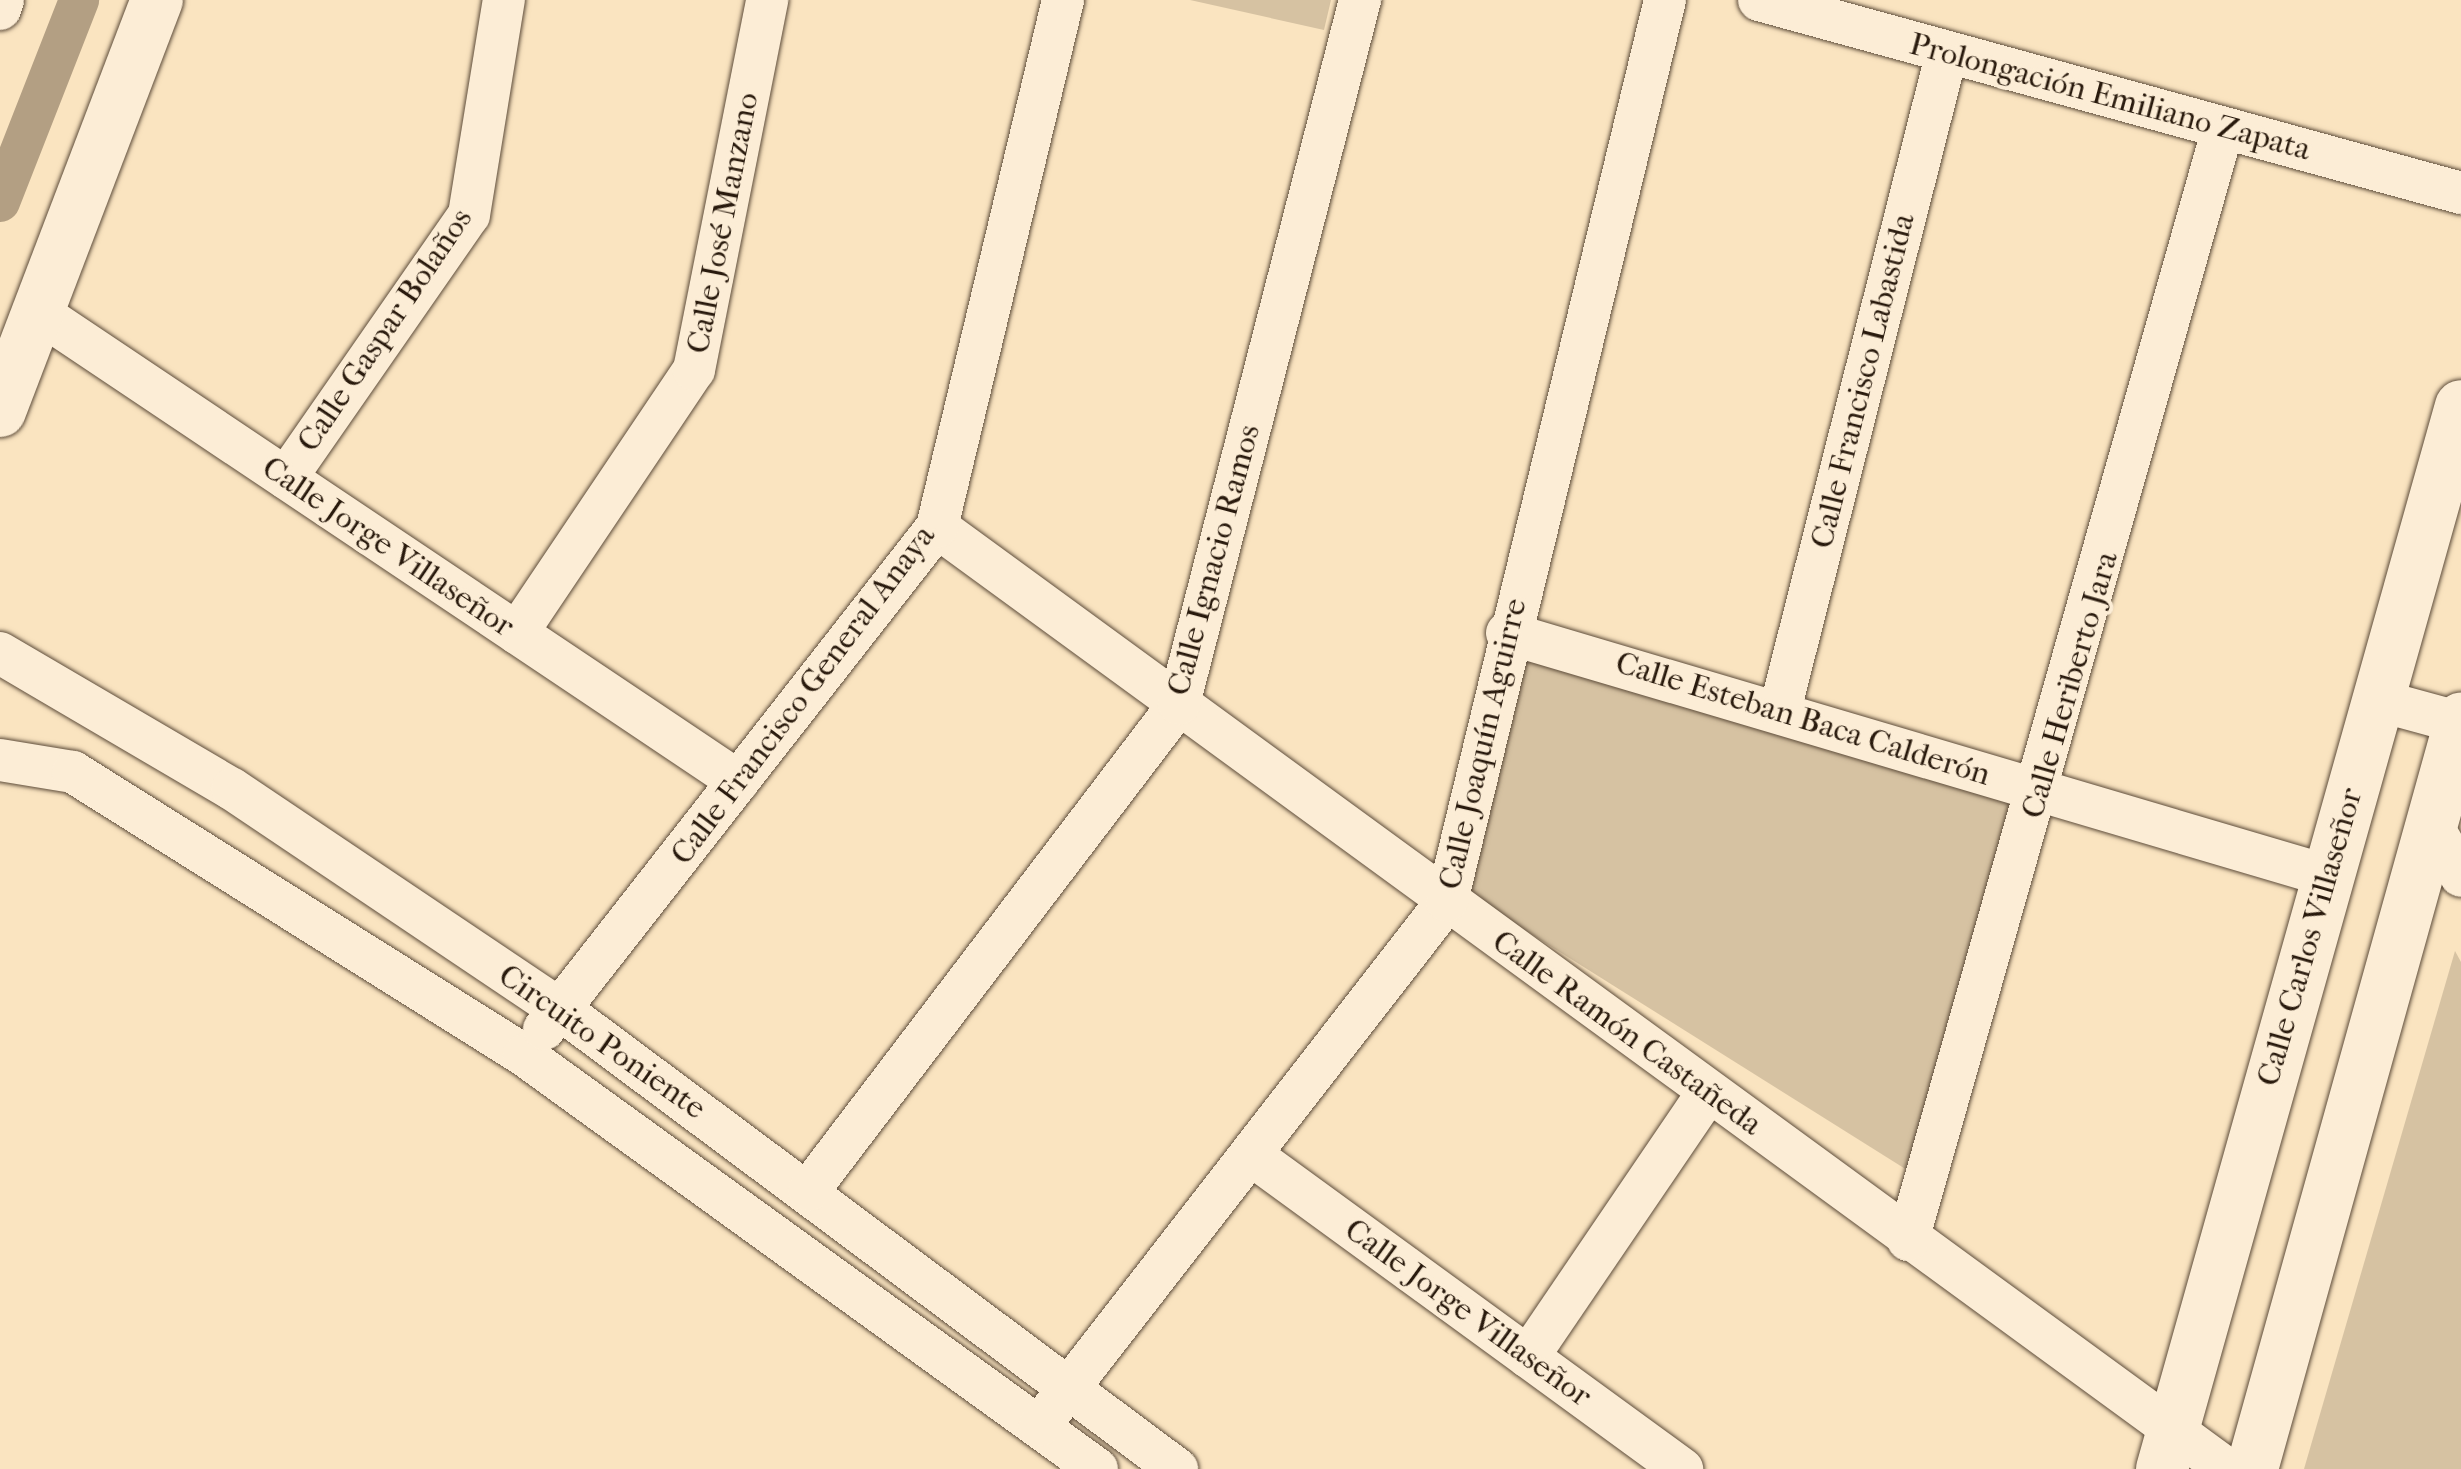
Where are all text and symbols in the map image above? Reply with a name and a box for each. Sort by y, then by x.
street label: Prolongación Emiliano Zapata [1905,25,2315,169]
street label: Calle José Manzano [679,89,767,357]
street label: Calle Gaspar Bolaños [289,201,481,459]
street label: Calle Francisco Labastida [1803,210,1923,552]
street label: Calle Ignacio Ramos [1159,420,1269,700]
street label: Calle Jorge Villaseñor [255,448,521,646]
street label: Calle Francisco General Anaya [663,518,943,872]
street label: Calle Heriberto Jara [2014,547,2126,823]
street label: Calle Joaquín Aguirre [1431,595,1535,893]
street label: Calle Esteban Baca Calderón [1611,644,1995,794]
street label: Calle Carlos Villaseñor [2249,784,2371,1090]
street label: Calle Ramón Castañeda [1485,922,1769,1144]
street label: Circuito Poniente [491,956,713,1128]
street label: Calle Jorge Villaseñor [1337,1211,1599,1415]

